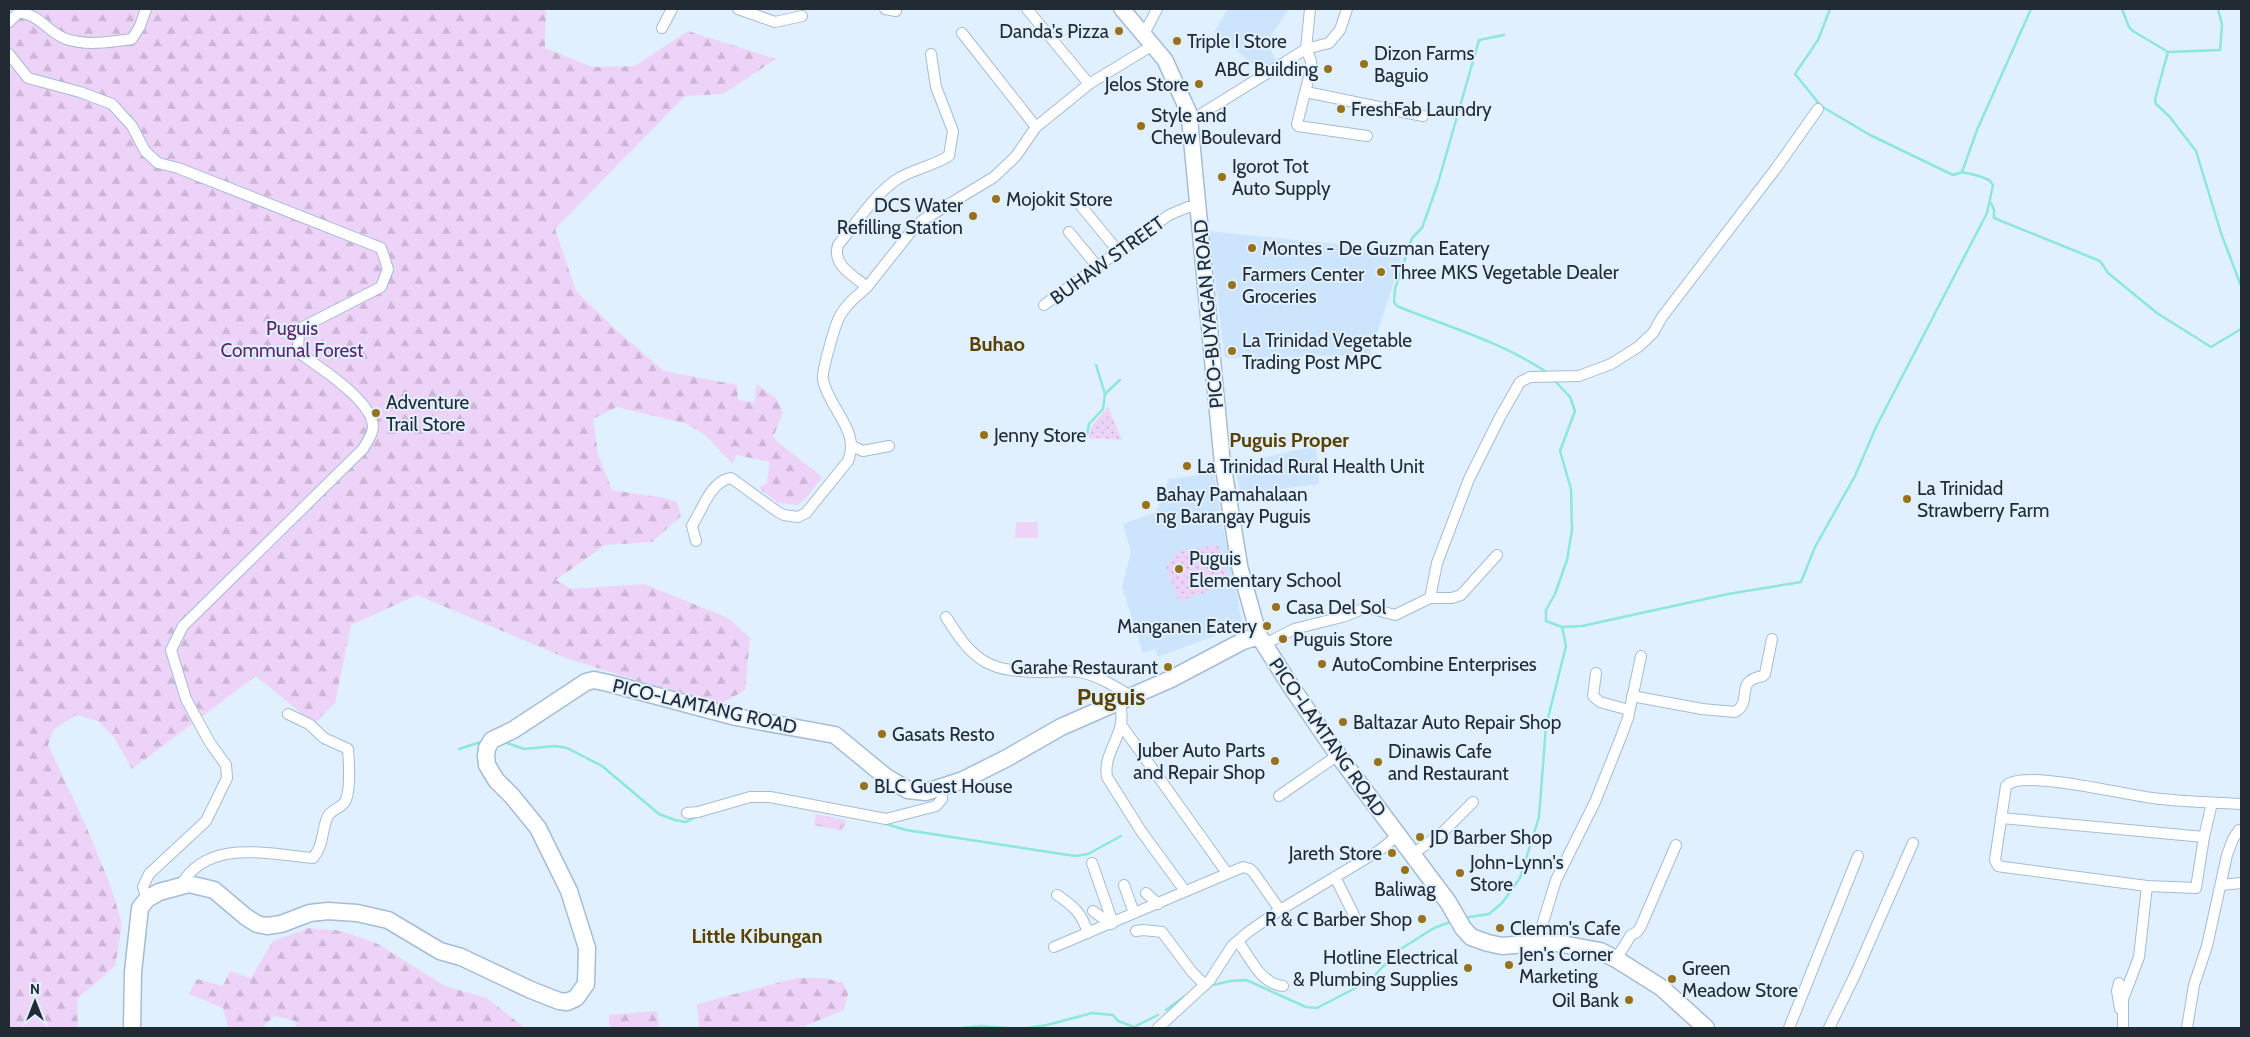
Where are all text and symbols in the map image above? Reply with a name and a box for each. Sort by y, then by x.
place label: Danda's Pizza [999,20,1109,43]
marker: Danda's Pizza [1113,25,1125,37]
place label: Triple I Store [1187,30,1287,53]
marker: Triple I Store [1171,35,1183,47]
place label: Dizon Farms Baguio [1374,42,1474,87]
place label: ABC Building [1215,58,1319,81]
marker: Dizon Farms Baguio [1358,58,1370,70]
marker: ABC Building [1322,63,1334,75]
place label: Jelos Store [1104,73,1189,96]
marker: Jelos Store [1193,78,1205,90]
place label: FreshFab Laundry [1351,98,1492,121]
marker: FreshFab Laundry [1335,103,1347,115]
place label: Style and Chew Boulevard [1151,104,1281,149]
marker: Style and Chew Boulevard [1135,120,1147,132]
place label: Igorot Tot Auto Supply [1232,155,1331,200]
marker: Igorot Tot Auto Supply [1216,171,1228,183]
place label: Mojokit Store [1006,188,1113,211]
marker: Mojokit Store [990,193,1002,205]
place label: DCS Water Refilling Station [837,194,963,239]
marker: DCS Water Refilling Station [967,210,979,222]
street label: BUHAW STREET [1046,211,1169,310]
street label: PICO-BUYAGAN ROAD [1189,218,1228,409]
place label: Montes - De Guzman Eatery [1262,237,1490,260]
marker: Montes - De Guzman Eatery [1246,242,1258,254]
place label: Three MKS Vegetable Dealer [1391,261,1619,284]
place label: Farmers Center Groceries [1242,263,1364,308]
marker: Three MKS Vegetable Dealer [1375,266,1387,278]
marker: Farmers Center Groceries [1226,279,1238,291]
park label: Puguis Communal Forest [221,317,364,362]
place label: La Trinidad Vegetable Trading Post MPC [1242,329,1412,374]
district label: Buhao [969,332,1025,356]
marker: La Trinidad Vegetable Trading Post MPC [1226,345,1238,357]
place label: Adventure Trail Store [386,391,470,436]
marker: Adventure Trail Store [370,407,382,419]
place label: Jenny Store [993,424,1086,447]
district label: Puguis Proper [1229,428,1349,452]
marker: Jenny Store [978,429,990,441]
place label: La Trinidad Rural Health Unit [1197,455,1425,478]
marker: La Trinidad Rural Health Unit [1181,460,1193,472]
place label: La Trinidad Strawberry Farm [1917,477,2050,522]
place label: Bahay Pamahalaan ng Barangay Puguis [1156,483,1311,528]
marker: La Trinidad Strawberry Farm [1901,493,1913,505]
marker: Bahay Pamahalaan ng Barangay Puguis [1140,499,1152,511]
place label: Puguis Elementary School [1189,547,1342,592]
marker: Puguis Elementary School [1173,563,1185,575]
place label: Casa Del Sol [1286,596,1387,619]
marker: Casa Del Sol [1270,601,1282,613]
place label: Manganen Eatery [1117,615,1257,638]
marker: Manganen Eatery [1261,620,1273,632]
place label: Puguis Store [1293,628,1393,651]
marker: Puguis Store [1277,633,1289,645]
street label: PICO-LAMTANG ROAD [1264,653,1391,821]
place label: AutoCombine Enterprises [1332,653,1537,676]
place label: Garahe Restaurant [1011,656,1159,679]
marker: AutoCombine Enterprises [1316,658,1328,670]
marker: Garahe Restaurant [1162,661,1174,673]
street label: PICO-LAMTANG ROAD [610,674,800,739]
district label: Puguis [1077,682,1145,711]
place label: Baltazar Auto Repair Shop [1353,711,1561,734]
marker: Baltazar Auto Repair Shop [1337,716,1349,728]
place label: Gasats Resto [892,723,995,746]
marker: Gasats Resto [876,728,888,740]
place label: Juber Auto Parts and Repair Shop [1133,739,1265,784]
place label: Dinawis Cafe and Restaurant [1388,740,1509,785]
marker: Juber Auto Parts and Repair Shop [1269,755,1281,767]
marker: Dinawis Cafe and Restaurant [1372,756,1384,768]
place label: BLC Guest House [874,775,1013,798]
marker: BLC Guest House [858,780,870,792]
place label: JD Barber Shop [1429,826,1552,849]
marker: JD Barber Shop [1414,831,1426,843]
place label: Jareth Store [1288,842,1382,865]
marker: Jareth Store [1386,847,1398,859]
place label: John-Lynn's Store [1469,851,1564,896]
marker: Baliwag [1399,864,1411,876]
marker: John-Lynn's Store [1454,867,1466,879]
place label: Baliwag [1374,878,1436,901]
place label: R & C Barber Shop [1265,908,1412,931]
marker: R & C Barber Shop [1416,913,1428,925]
place label: Clemm's Cafe [1510,917,1621,940]
marker: Clemm's Cafe [1494,922,1506,934]
district label: Little Kibungan [692,924,822,948]
place label: Jen's Corner Marketing [1518,943,1613,988]
place label: Hotline Electrical & Plumbing Supplies [1293,946,1459,991]
place label: Green Meadow Store [1682,957,1798,1002]
marker: Jen's Corner Marketing [1503,959,1515,971]
marker: Hotline Electrical & Plumbing Supplies [1462,962,1474,974]
marker: Green Meadow Store [1666,973,1678,985]
north arrow [10,977,60,1027]
text: N [30,980,40,998]
place label: Oil Bank [1552,989,1619,1012]
marker: Oil Bank [1623,994,1635,1006]

